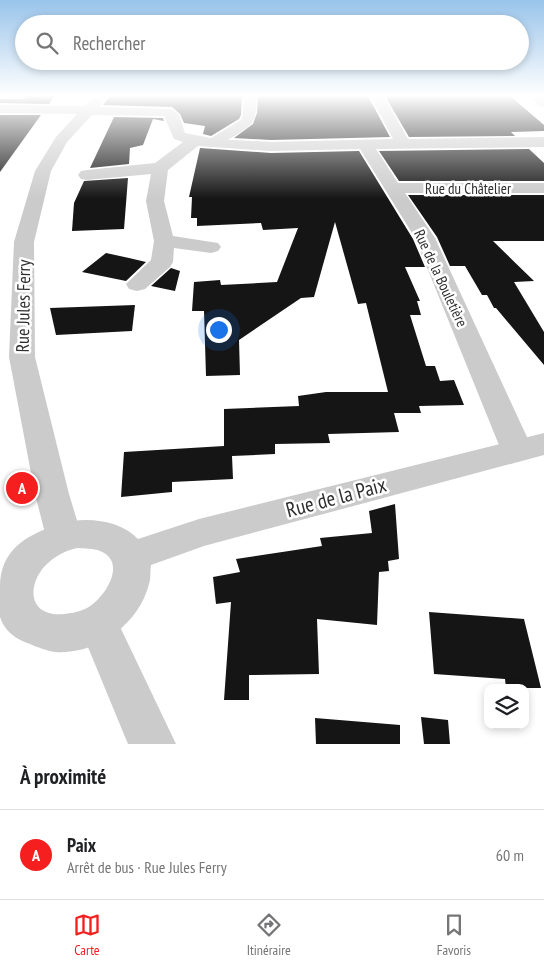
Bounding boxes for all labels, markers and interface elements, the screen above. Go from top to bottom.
search box [15,15,529,70]
icon: search [33,29,61,57]
text: Rechercher [73,31,145,55]
street label: Rue du Châtelier [425,179,512,198]
street label: Rue de la Bouletière [410,226,472,330]
street label: Rue Jules Ferry [11,259,35,353]
your location [206,317,232,343]
pin: A [6,469,38,507]
street label: Rue de la Paix [283,471,389,523]
map controls [484,684,529,729]
button: layers [484,684,529,729]
text: À proximité [20,763,106,790]
text: Paix [67,833,96,857]
text: A [32,845,40,865]
text: 60 m [496,845,524,865]
text: Arrêt de bus · Rue Jules Ferry [67,857,227,877]
tab: Carte [73,911,101,959]
tab: Itinéraire [247,911,291,959]
tab: Favoris [437,911,471,959]

